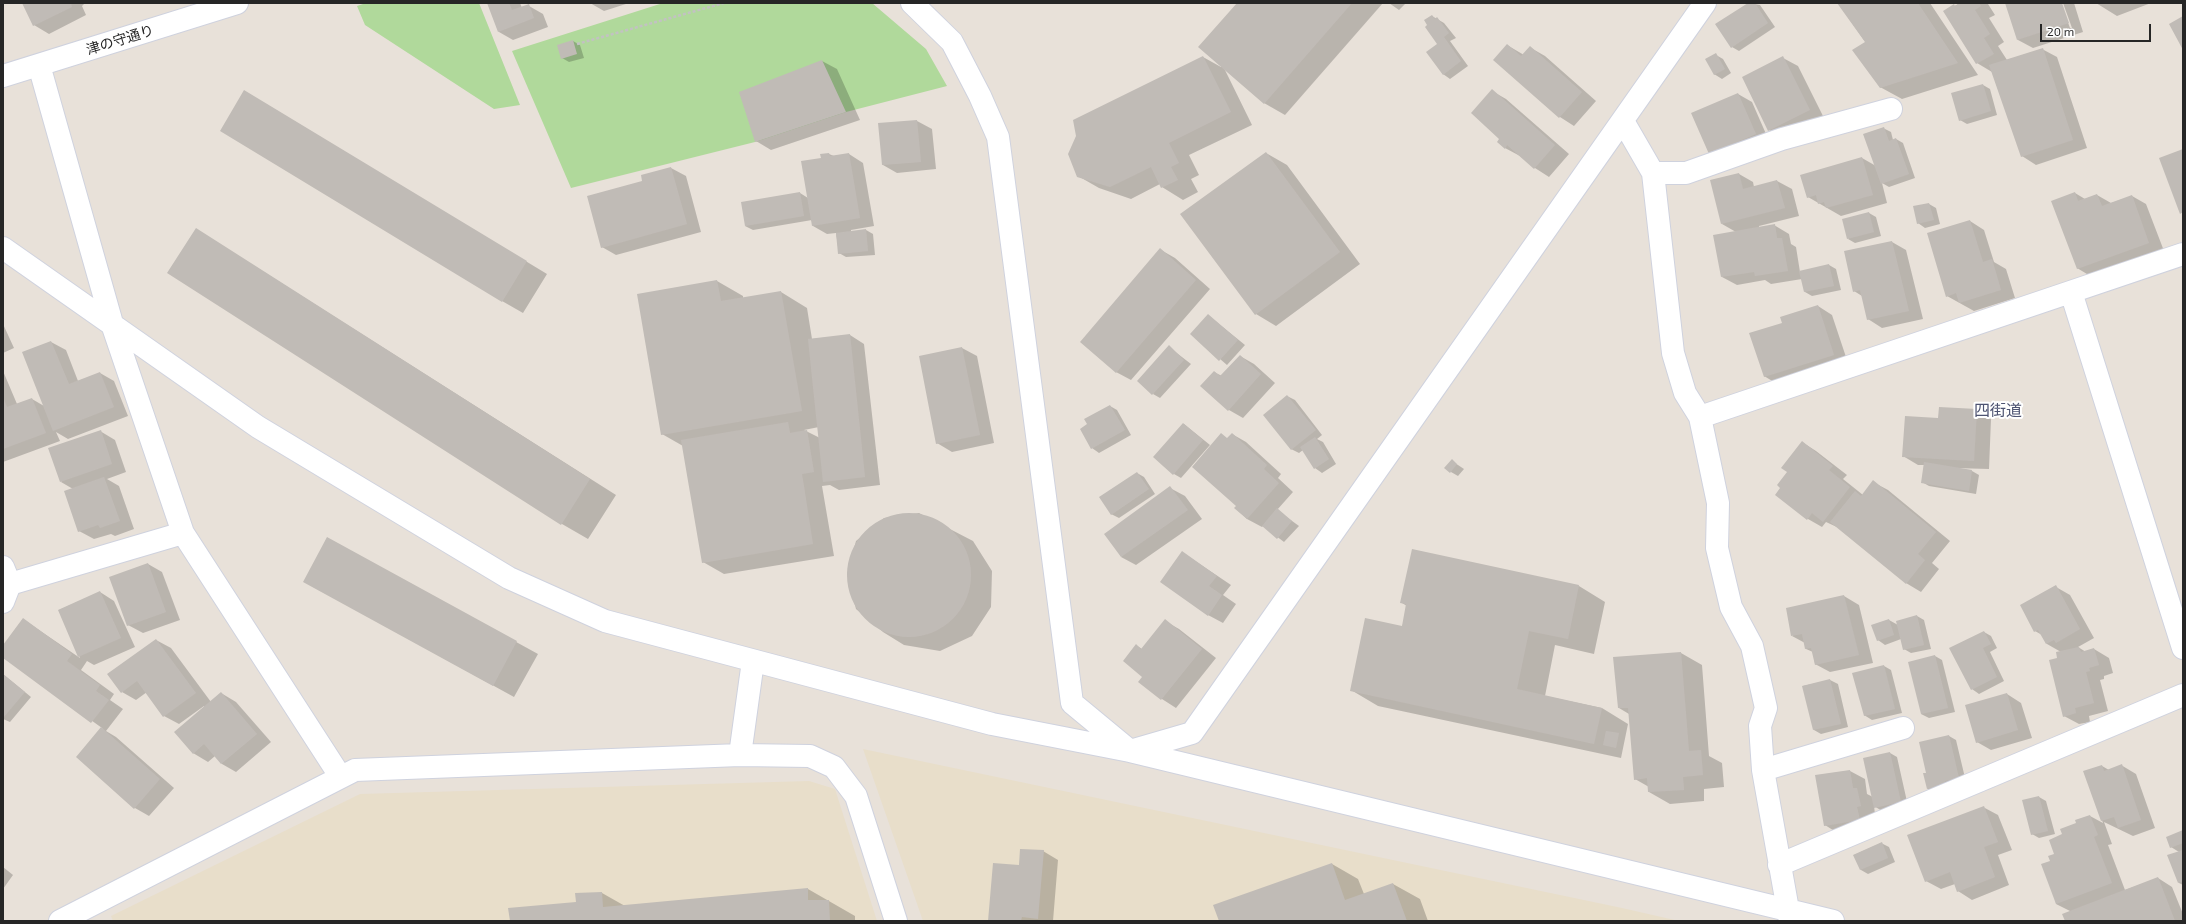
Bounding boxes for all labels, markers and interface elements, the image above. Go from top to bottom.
scale bar [2042,16,2153,42]
street label: 津の守通り [84,22,156,58]
text: 20 m [2047,24,2074,38]
district label: 四街道 [1974,401,2022,421]

